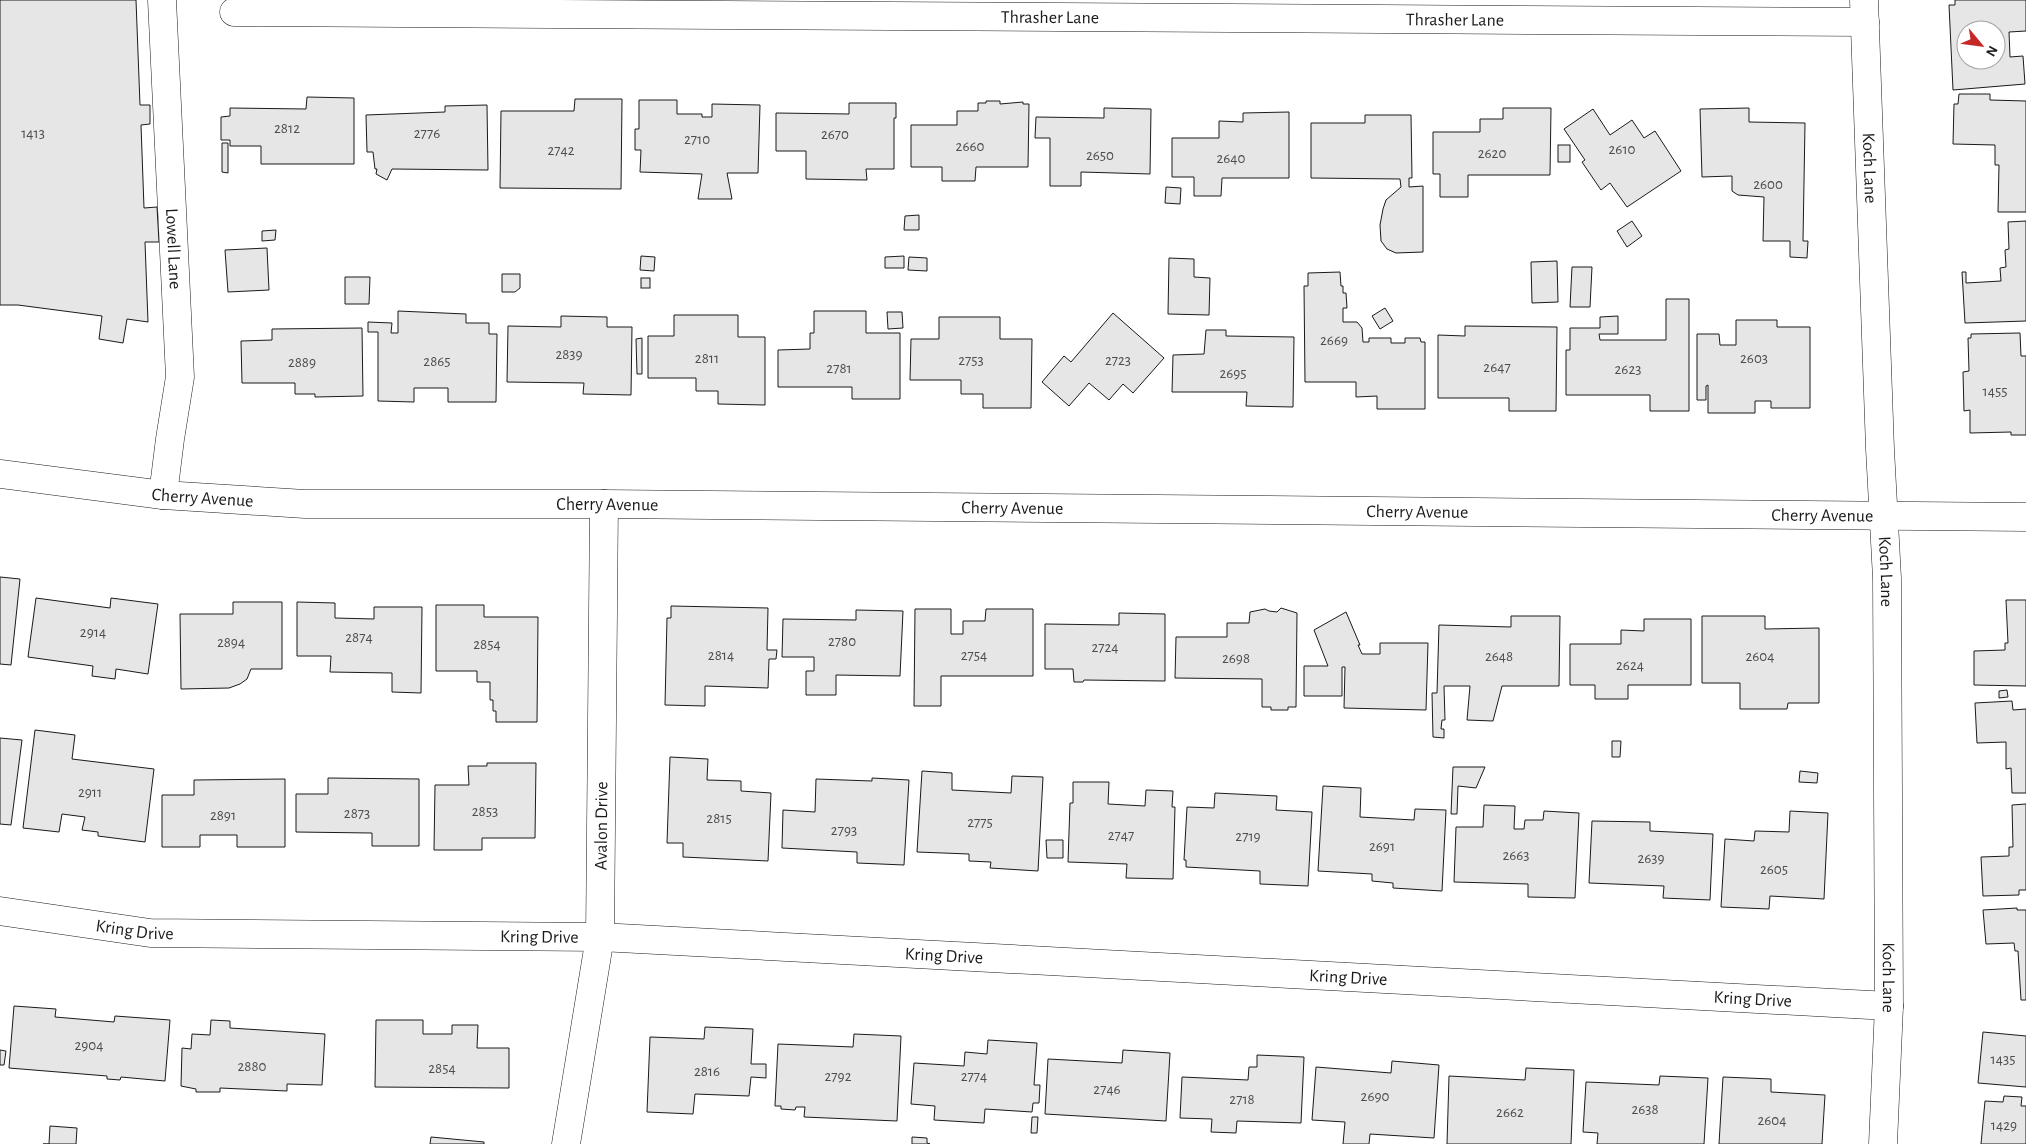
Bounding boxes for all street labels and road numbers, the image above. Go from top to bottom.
street label: Thrasher Lane [1001,9,1099,27]
street label: Thrasher Lane [1406,11,1504,30]
street label: Koch Lane [1859,132,1879,204]
street label: Lowell Lane [162,208,184,290]
street label: Cherry Avenue [150,486,254,511]
street label: Cherry Avenue [556,496,659,514]
street label: Cherry Avenue [961,499,1063,518]
street label: Cherry Avenue [1366,503,1468,522]
street label: Cherry Avenue [1771,507,1873,526]
street label: Koch Lane [1875,536,1895,607]
street label: Avalon Drive [593,781,611,870]
street label: Kring Drive [94,917,174,943]
street label: Kring Drive [500,928,579,947]
street label: Koch Lane [1879,942,1897,1013]
street label: Kring Drive [904,945,983,967]
street label: Kring Drive [1309,967,1388,989]
street label: Kring Drive [1713,989,1792,1011]

